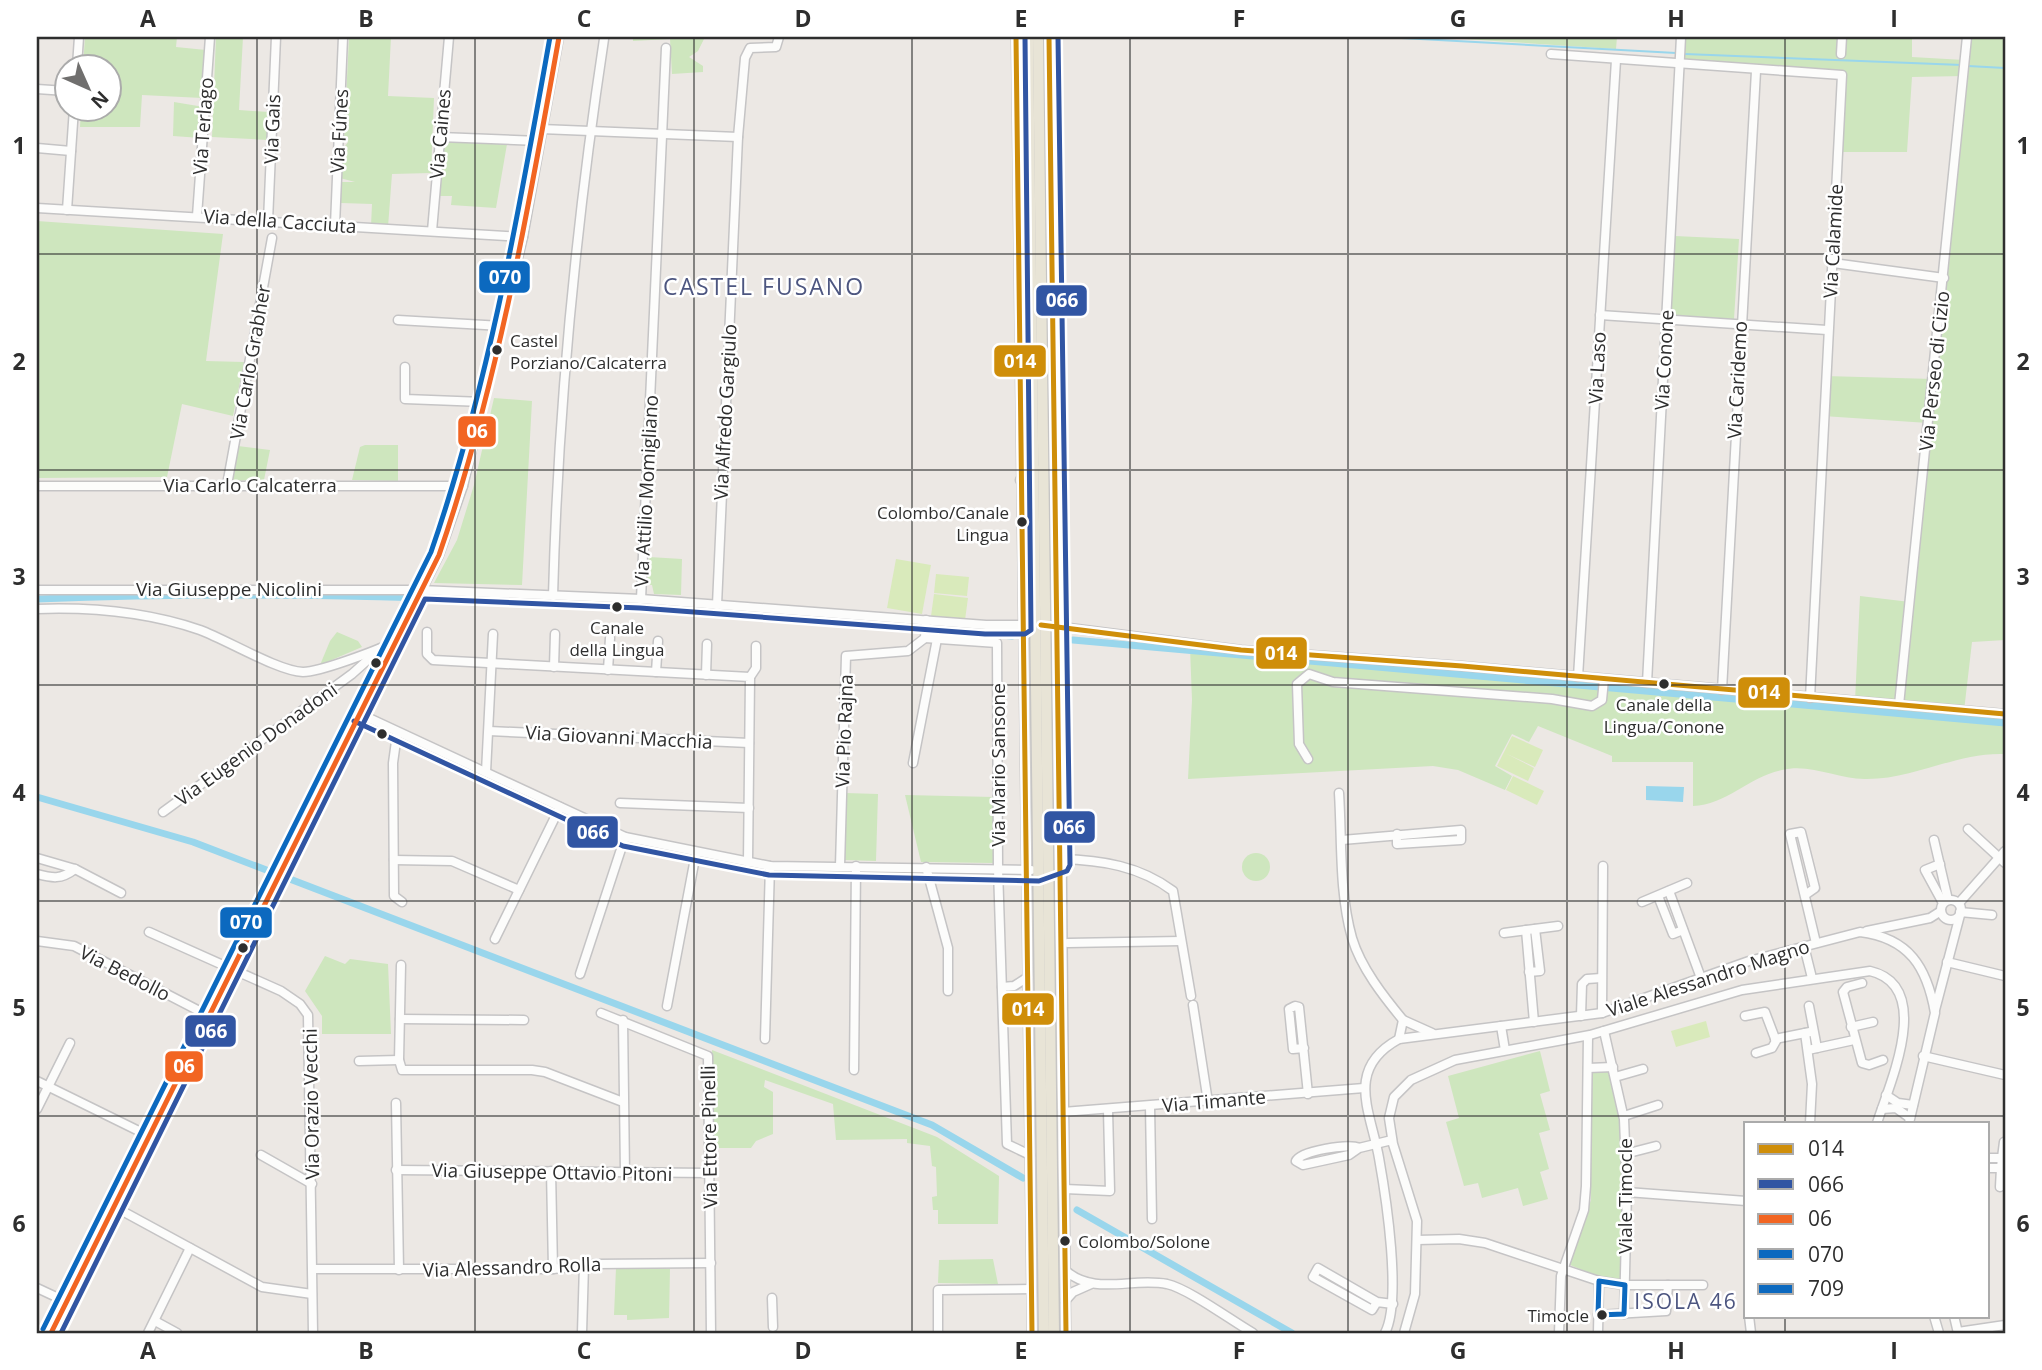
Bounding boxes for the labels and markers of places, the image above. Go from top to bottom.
place label: Castel Porziano/Calcaterra [510,329,667,374]
marker: Castel Porziano/Calcaterra [490,343,504,357]
place label: Colombo/Canale Lingua [877,501,1009,546]
marker: Colombo/Canale Lingua [1015,515,1029,529]
marker: Canale della Lingua [610,600,624,614]
place label: Canale della Lingua [569,616,665,661]
unlabelled marker [369,656,383,670]
marker: Canale della Lingua/Conone [1657,677,1671,691]
place label: Canale della Lingua/Conone [1604,693,1724,738]
unlabelled marker [375,727,389,741]
unlabelled marker [236,941,250,955]
place label: Colombo/Solone [1078,1230,1210,1253]
marker: Colombo/Solone [1058,1234,1072,1248]
place label: Timocle [1527,1304,1589,1327]
marker: Timocle [1595,1308,1609,1322]

